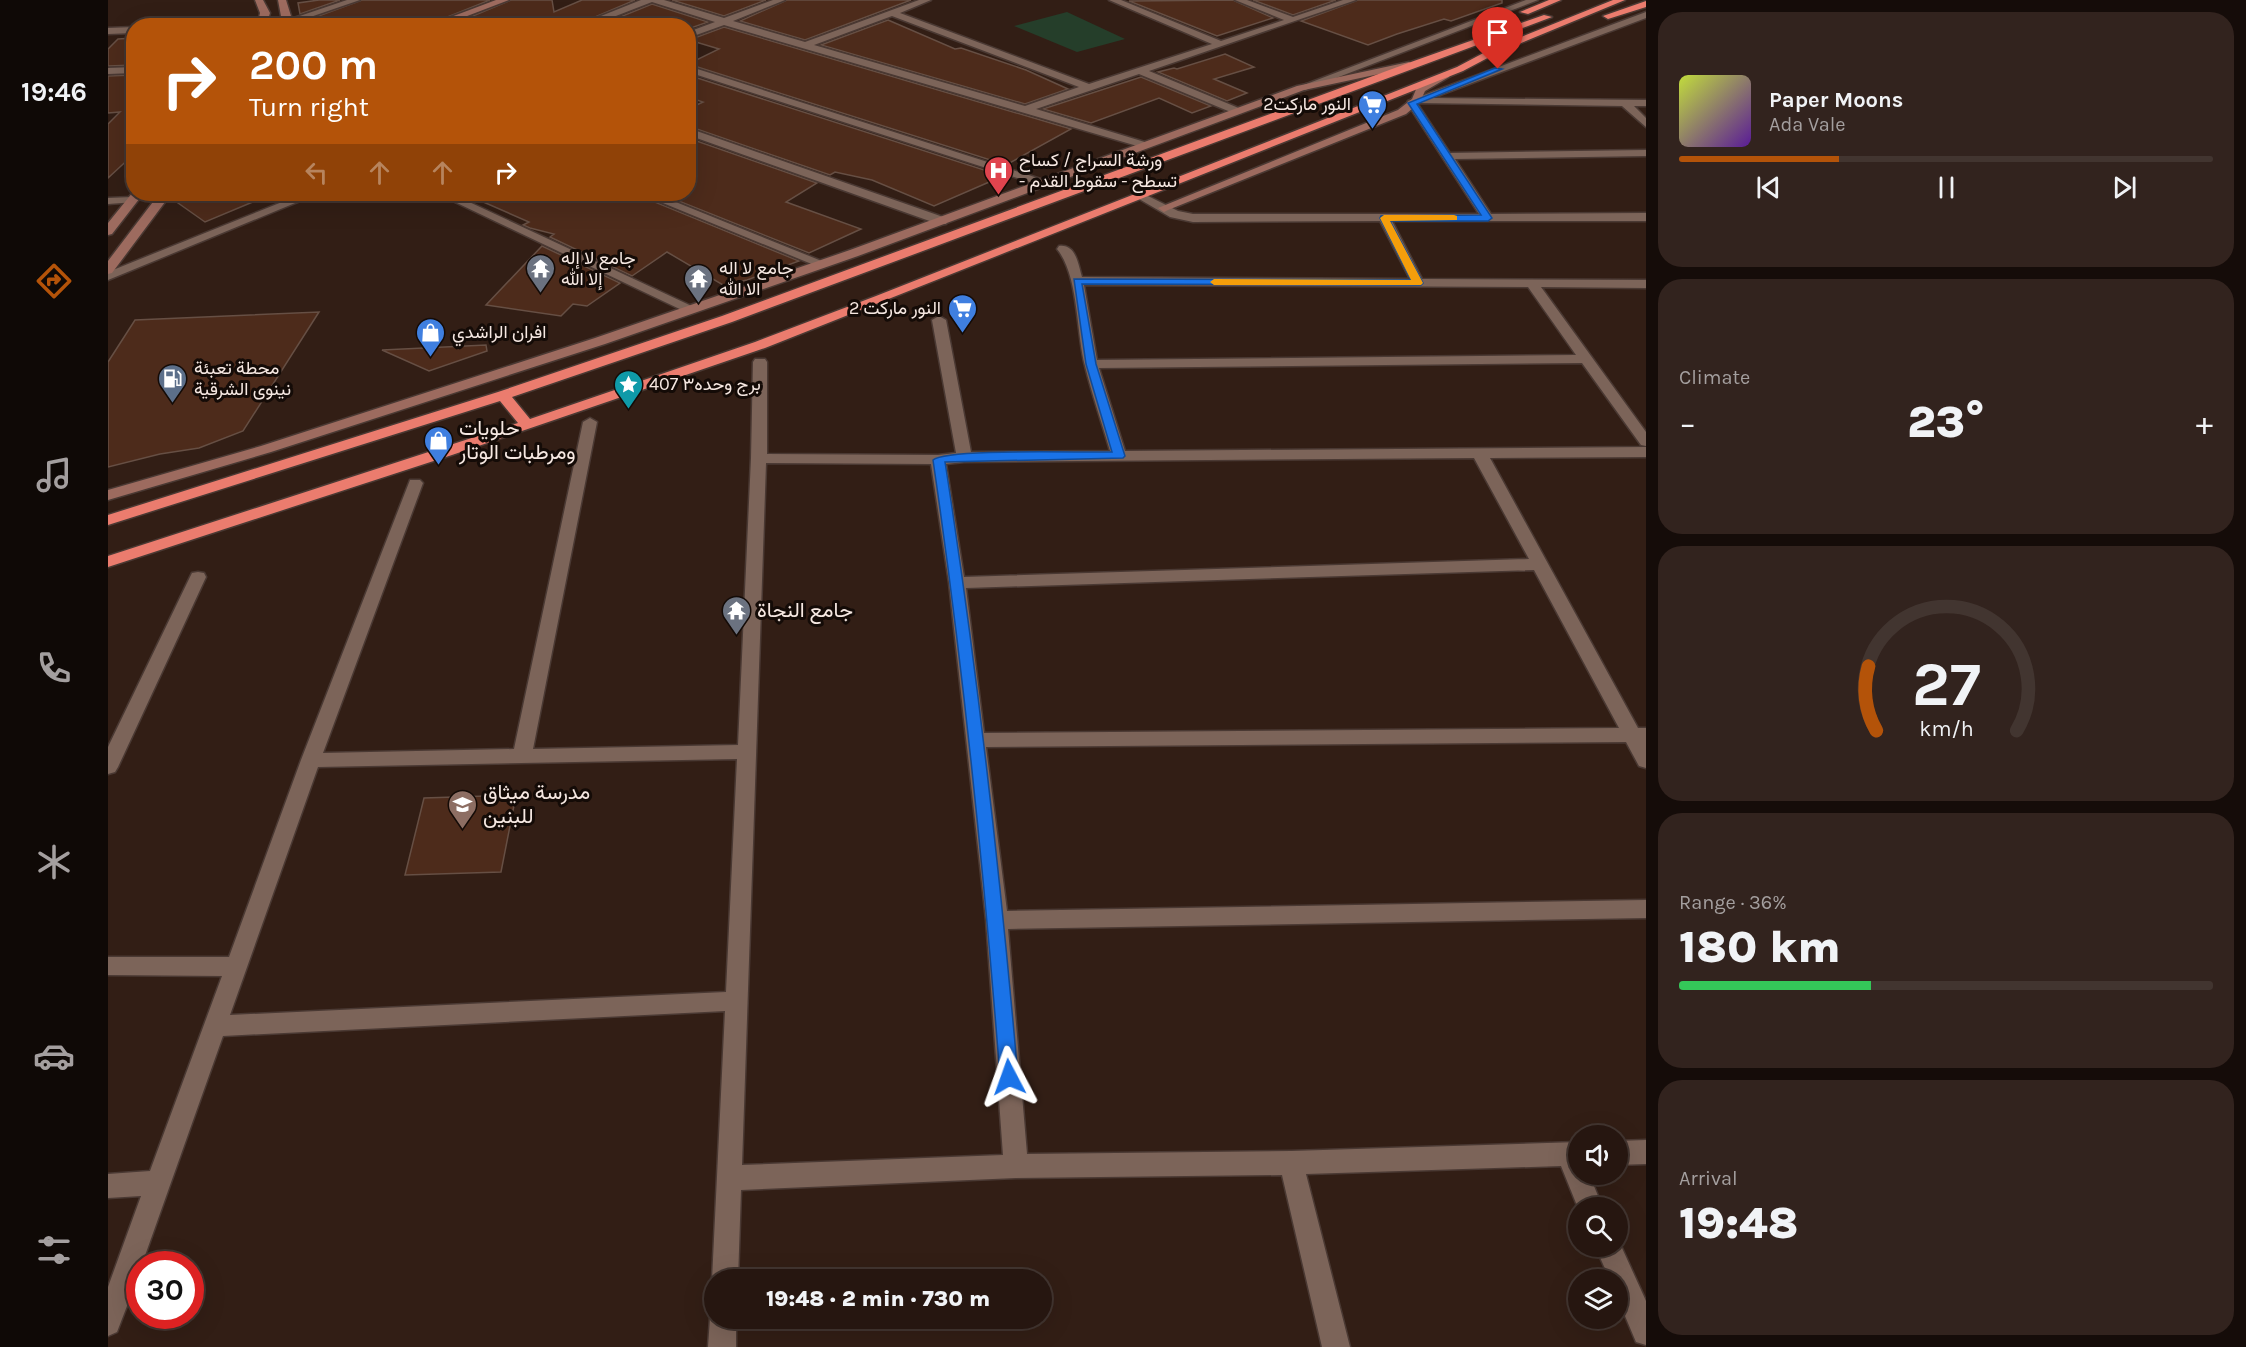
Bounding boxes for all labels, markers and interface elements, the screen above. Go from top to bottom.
pin [1472,7,1523,69]
icon: arrive [1481,16,1514,49]
text: 200 m [249,40,378,90]
icon: right [150,42,228,120]
text: 19:46 [21,76,87,108]
text: Paper Moons [1769,87,1903,113]
supermarket icon: النور ماركت2 [1356,88,1388,130]
text: Turn right [249,91,369,123]
place label: النور ماركت2 [1263,93,1351,115]
text: Ada Vale [1769,113,1846,136]
place label: ورشة السراج / كساح - تسطح - سقوط القدم [1019,149,1177,193]
hospital icon: ورشة السراج / كساح - تسطح - سقوط القدم [982,154,1014,196]
icon: left [300,156,333,189]
icon: ahead [363,156,396,189]
icon: ahead [426,156,459,189]
icon: right [489,156,522,189]
icon: previous [1752,171,1785,204]
icon: pause [1930,171,1963,204]
icon: next [2108,171,2141,204]
place label: جامع لا إله إلا الله [561,247,636,291]
temple icon: جامع لا إله إلا الله [524,252,556,294]
place label: جامع لا اله الا الله [719,257,794,300]
icon: directions [33,260,75,302]
temple icon: جامع لا اله الا الله [682,262,714,304]
supermarket icon: النور ماركت 2 [946,292,978,334]
place label: النور ماركت 2 [849,297,941,319]
shop icon: افران الراشدي [415,316,447,358]
place label: افران الراشدي [452,321,546,347]
place label: محطة تعبئة نينوى الشرقية [194,357,291,400]
fuel station icon: محطة تعبئة نينوى الشرقية [157,362,189,404]
text: Climate [1679,366,1750,389]
place icon: برج وحده٣ 407 [612,368,644,410]
place label: برج وحده٣ 407 [649,373,761,396]
text: 23° [1907,396,1985,448]
text: − [1679,404,1696,442]
text: + [2196,404,2213,442]
place label: حلويات ومرطبات الوتار [458,416,576,465]
shop icon: حلويات ومرطبات الوتار [422,424,454,466]
icon: music [33,454,75,496]
temple icon: جامع النجاة [720,594,752,636]
place label: جامع النجاة [757,598,853,624]
icon: phone [33,647,75,689]
text: 27 [1912,648,1980,721]
text: km/h [1919,716,1973,741]
place label: مدرسة ميثاق للبنين [483,780,590,828]
school or university icon: مدرسة ميثاق للبنين [446,788,478,830]
icon: climate [33,841,75,883]
text: Range · 36% [1679,891,1787,914]
text: 180 km [1679,921,1841,973]
icon: car [33,1035,75,1077]
position arrow [977,1045,1041,1109]
map controls [1568,1125,1628,1329]
button: sound [1568,1125,1628,1185]
text: Arrival [1679,1167,1738,1190]
button: search [1568,1197,1628,1257]
text: 19:48 [1679,1197,1798,1249]
icon: filters [33,1229,75,1271]
speed limit sign: 30 [126,1251,204,1329]
button: layers [1568,1269,1628,1329]
text: 19:48 · 2 min · 730 m [766,1286,990,1312]

